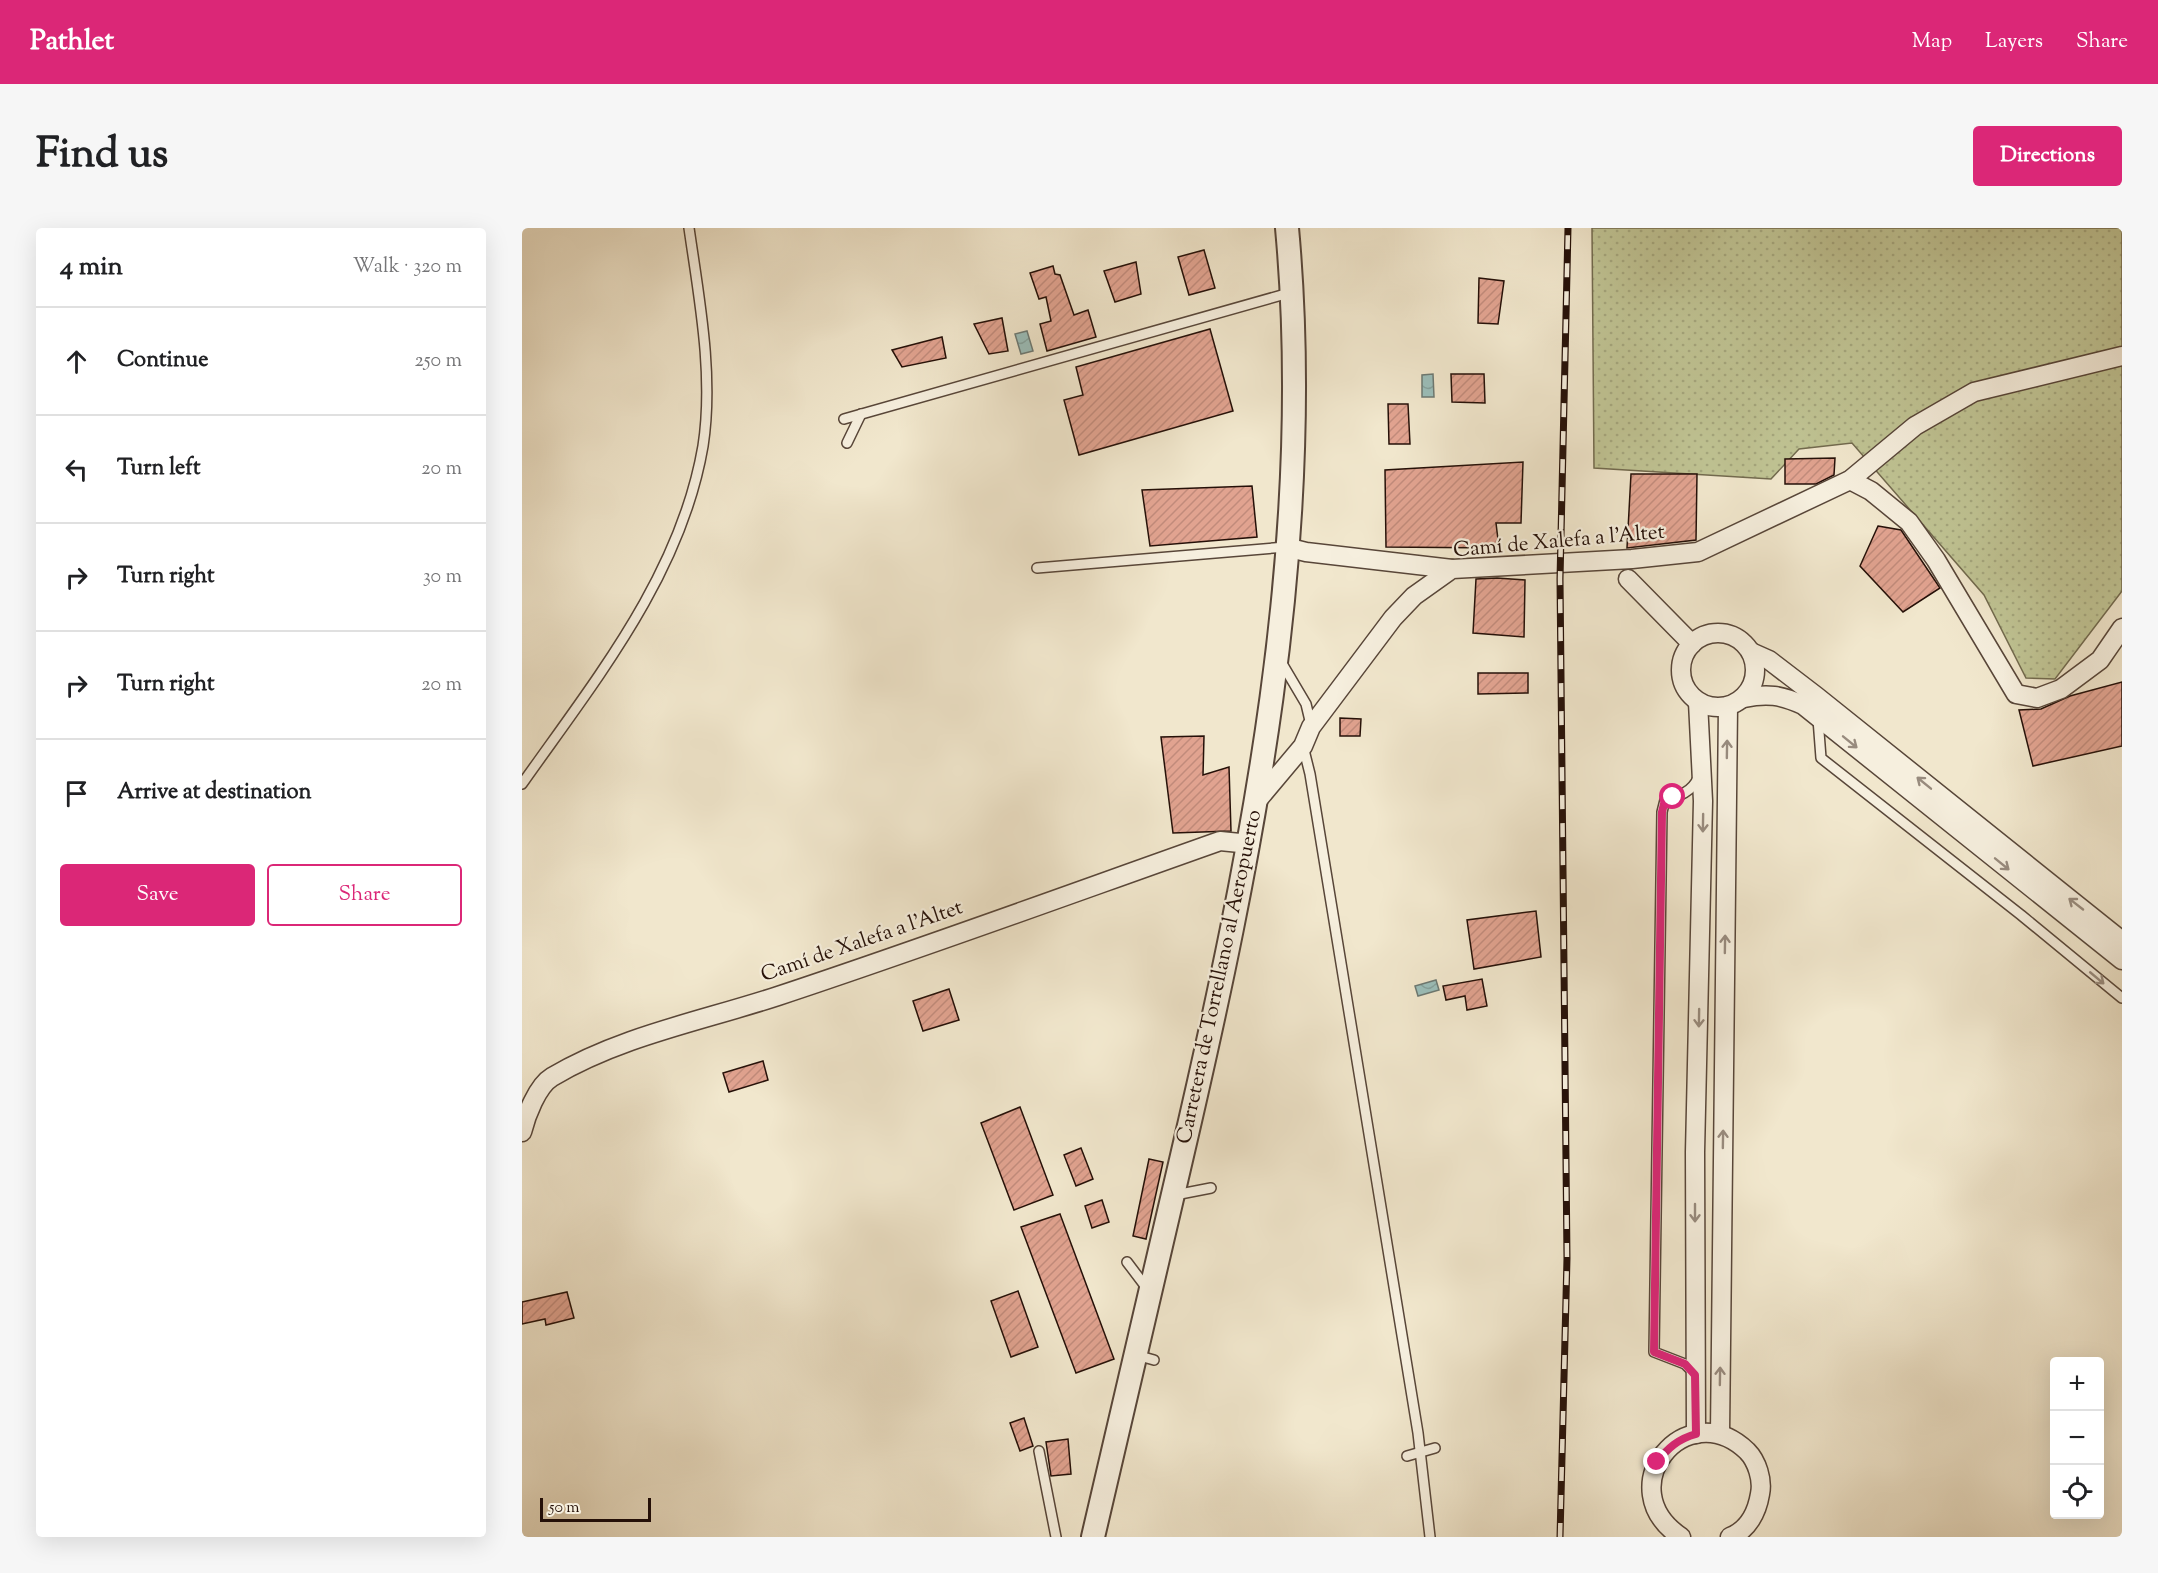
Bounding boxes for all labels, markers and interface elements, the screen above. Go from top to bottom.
text: Pathlet [30,22,114,62]
text: Map [1912,27,1952,57]
text: Layers [1985,27,2043,57]
text: Share [2076,27,2128,57]
text: Find us [36,126,168,186]
button: Directions [1973,126,2122,186]
text: 4 min [60,249,123,286]
text: Walk · 320 m [353,253,462,282]
icon: ahead [60,345,93,378]
text: Continue [117,345,208,377]
text: 250 m [414,347,462,376]
icon: left [60,453,93,486]
text: Turn left [117,453,200,485]
text: 20 m [421,455,462,484]
street label: Camí de Xalefa a l'Altet [1452,518,1666,566]
icon: right [60,561,93,594]
text: Turn right [117,561,214,593]
text: 30 m [423,563,462,592]
icon: right [60,669,93,702]
text: Turn right [117,669,214,701]
text: 20 m [421,671,462,700]
one-way arrow [1841,736,1857,749]
one-way arrow [1722,739,1733,759]
one-way arrow [1916,776,1932,789]
icon: arrive [60,777,93,810]
text: Arrive at destination [117,777,312,809]
route start [1659,783,1685,809]
street label: Carretera de Torrellano al Aeropuerto [1170,807,1270,1147]
one-way arrow [1697,813,1708,833]
one-way arrow [1994,857,2010,870]
button: Save [60,864,255,926]
button: Share [267,864,462,926]
street label: Camí de Xalefa a l'Altet [757,893,967,991]
one-way arrow [2068,898,2084,911]
one-way arrow [1719,934,1731,954]
one-way arrow [2089,971,2105,984]
one-way arrow [1693,1008,1705,1028]
one-way arrow [1717,1129,1729,1149]
one-way arrow [1689,1203,1701,1223]
map controls [2050,1357,2104,1519]
button: + [2050,1357,2104,1411]
one-way arrow [1715,1366,1726,1386]
button: − [2050,1411,2104,1465]
route end [1643,1448,1669,1474]
button: locate [2050,1465,2104,1519]
scale bar [540,1495,651,1522]
text: 50 m [549,1497,580,1520]

